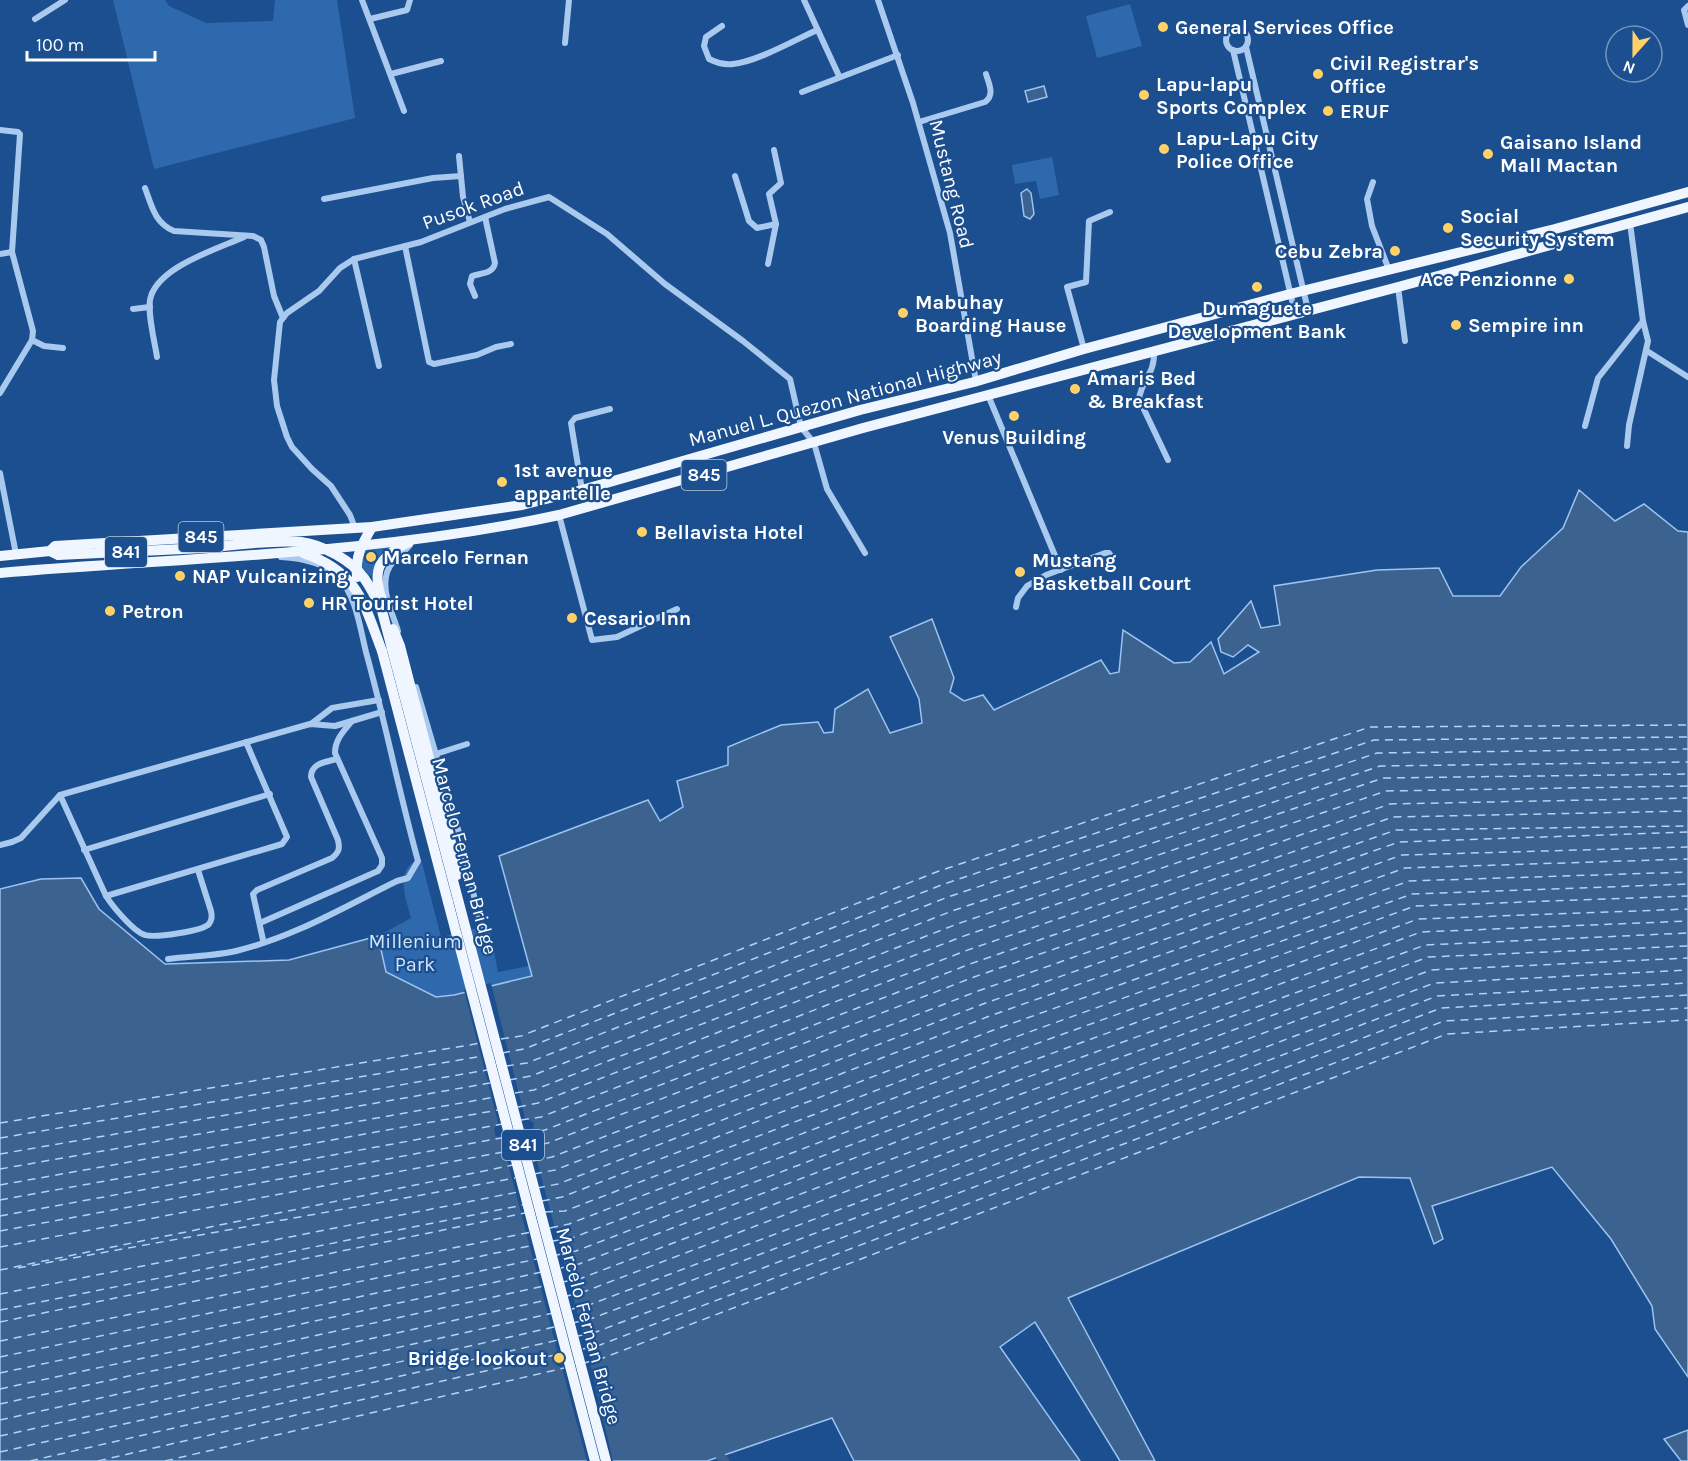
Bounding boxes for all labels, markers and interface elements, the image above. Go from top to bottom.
place label: General Services Office [1175,16,1394,39]
marker: General Services Office [1156,20,1170,34]
scale bar [27,24,154,62]
north arrow [1604,24,1664,84]
text: 100 m [36,34,84,56]
place label: Civil Registrar's Office [1330,52,1479,98]
text: N [1620,57,1638,78]
marker: Civil Registrar's Office [1311,67,1325,81]
place label: Lapu-lapu Sports Complex [1156,73,1307,119]
marker: Lapu-lapu Sports Complex [1137,88,1151,102]
place label: ERUF [1340,100,1389,123]
marker: ERUF [1321,104,1335,118]
street label: Mustang Road [924,117,979,251]
place label: Lapu-Lapu City Police Office [1176,127,1318,173]
place label: Gaisano Island Mall Mactan [1500,131,1642,177]
marker: Lapu-Lapu City Police Office [1157,142,1171,156]
marker: Gaisano Island Mall Mactan [1481,147,1495,161]
street label: Pusok Road [419,176,527,235]
place label: Social Security System [1460,205,1615,251]
marker: Social Security System [1441,221,1455,235]
place label: Cebu Zebra [1275,240,1383,263]
marker: Cebu Zebra [1388,244,1402,258]
place label: Ace Penzionne [1420,268,1557,291]
marker: Ace Penzionne [1562,272,1576,286]
marker: Dumaguete Development Bank [1250,280,1264,294]
place label: Mabuhay Boarding Hause [915,291,1066,337]
place label: Dumaguete Development Bank [1168,297,1347,343]
marker: Mabuhay Boarding Hause [896,306,910,320]
place label: Sempire inn [1468,314,1584,337]
marker: Sempire inn [1449,318,1463,332]
street label: Manuel L. Quezon National Highway [686,346,1004,451]
place label: Amaris Bed & Breakfast [1087,367,1204,413]
marker: Amaris Bed & Breakfast [1068,382,1082,396]
marker: Venus Building [1007,409,1021,423]
place label: Venus Building [942,426,1086,449]
place label: 1st avenue appartelle [514,459,613,505]
road number: 845 [682,460,726,490]
marker: 1st avenue appartelle [495,475,509,489]
place label: Bellavista Hotel [654,521,804,544]
road number: 845 [178,522,224,552]
marker: Bellavista Hotel [635,525,649,539]
road number: 841 [105,537,147,567]
place label: Marcelo Fernan [383,546,529,569]
place label: Mustang Basketball Court [1032,549,1191,595]
marker: Marcelo Fernan [364,550,378,564]
place label: NAP Vulcanizing [192,565,348,588]
marker: Mustang Basketball Court [1013,565,1027,579]
marker: NAP Vulcanizing [173,569,187,583]
place label: HR Tourist Hotel [321,592,474,615]
marker: HR Tourist Hotel [302,596,316,610]
place label: Petron [122,600,184,623]
marker: Petron [103,604,117,618]
place label: Cesario Inn [584,607,691,630]
marker: Cesario Inn [565,611,579,625]
street label: Marcelo Fernan Bridge [427,755,502,957]
park label: Millenium Park [368,930,462,976]
road number: 841 [502,1130,544,1160]
street label: Marcelo Fernan Bridge [551,1225,626,1427]
place label: Bridge lookout [408,1347,547,1370]
marker: Bridge lookout [552,1351,566,1365]

